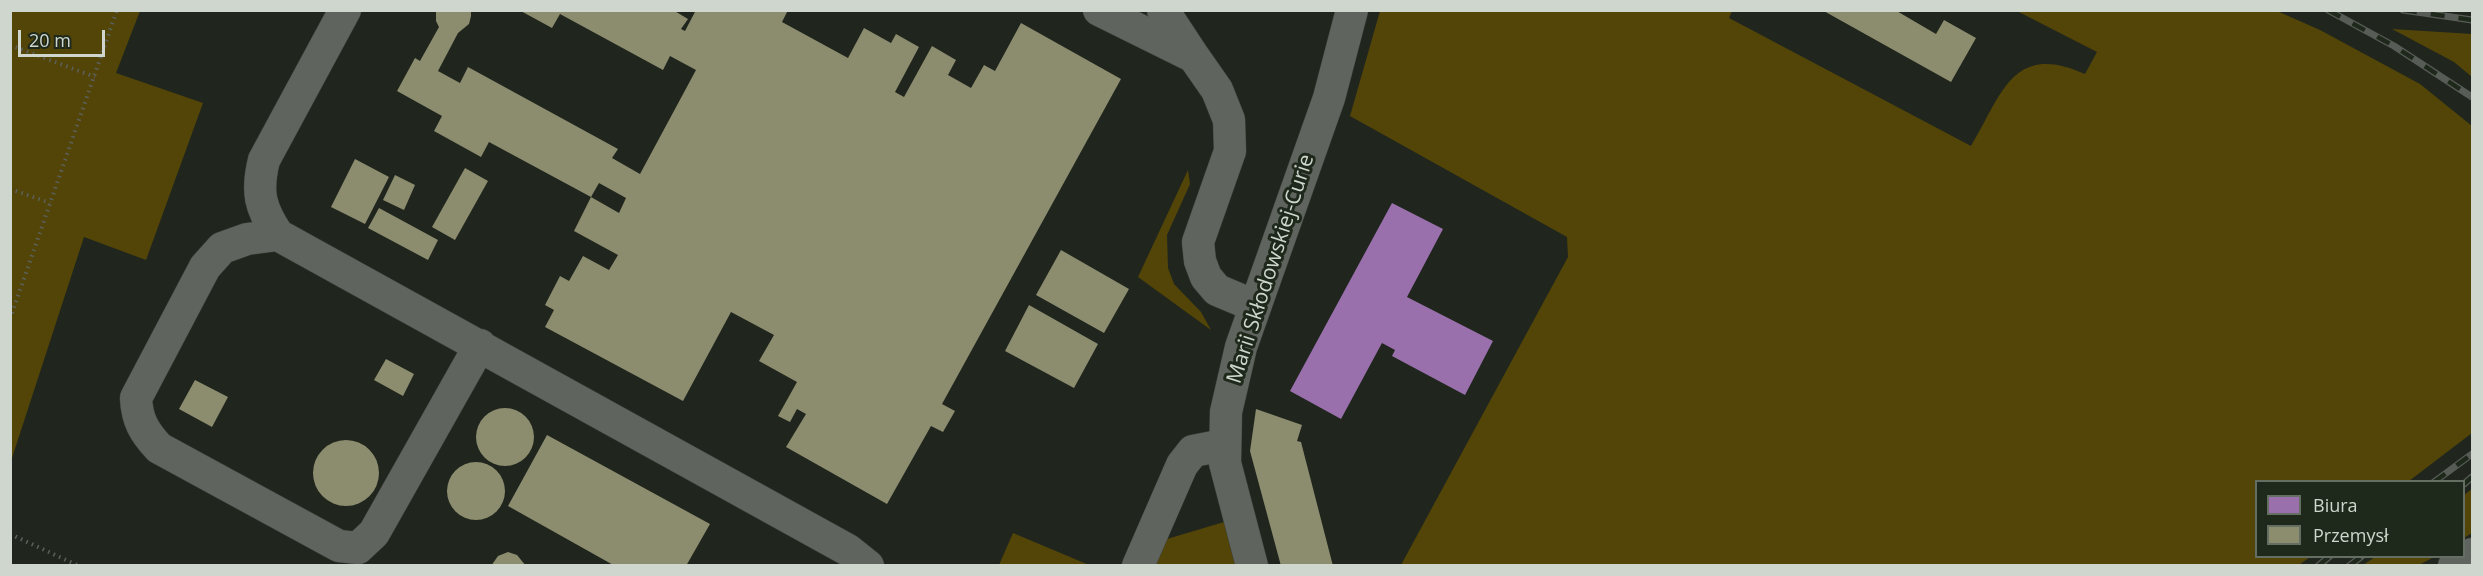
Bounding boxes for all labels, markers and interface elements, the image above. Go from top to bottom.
scale bar [21,18,108,56]
text: 20 m [29,28,71,52]
street label: Marii Skłodowskiej-Curie [1222,151,1320,387]
legend [2255,480,2465,558]
text: Biura [2313,493,2358,517]
text: Przemysł [2313,523,2389,547]

